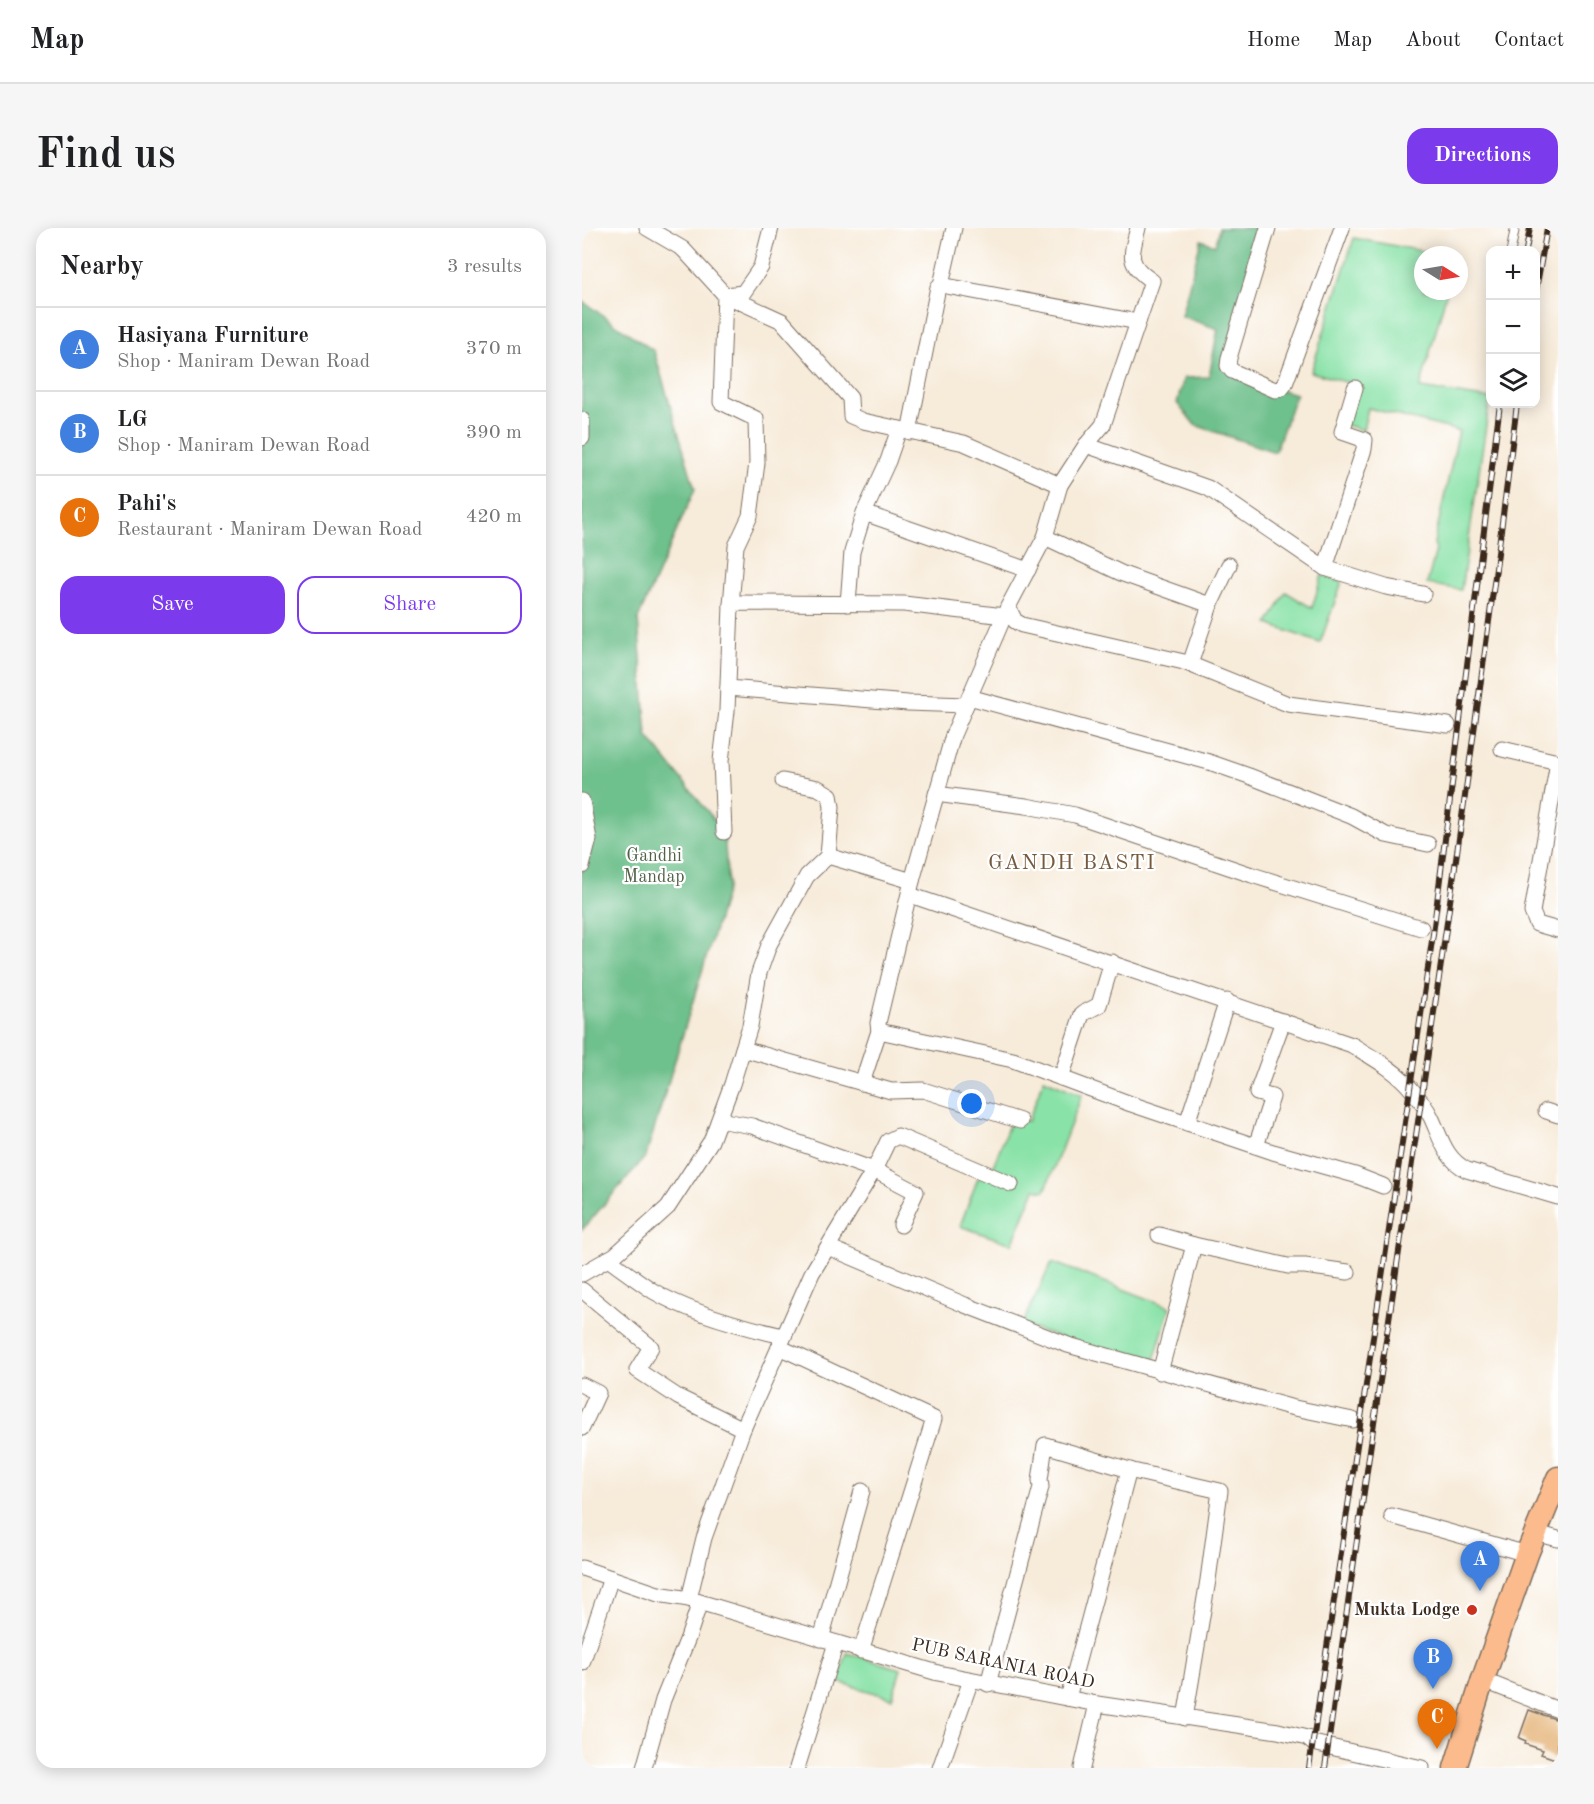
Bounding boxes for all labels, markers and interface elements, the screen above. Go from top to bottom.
text: Map [30,27,84,55]
text: Home [1247,30,1300,51]
text: Map [1333,30,1372,51]
text: About [1405,30,1461,51]
text: Contact [1494,30,1564,51]
button: Directions [1407,128,1558,184]
text: Find us [36,135,175,177]
north arrow [1414,246,1468,300]
map controls [1486,246,1540,408]
button: + [1486,246,1540,300]
text: Nearby [60,254,144,280]
text: 3 results [447,257,522,277]
button: − [1486,300,1540,354]
text: Hasiyana Furniture [117,325,309,347]
text: A [72,339,87,359]
text: 370 m [466,339,522,359]
text: Shop · Maniram Dewan Road [117,352,370,372]
button: layers [1486,354,1540,408]
text: LG [117,409,148,431]
text: B [72,423,87,443]
text: 390 m [466,423,522,443]
text: Shop · Maniram Dewan Road [117,436,370,456]
text: Pahi's [117,493,176,515]
text: C [73,507,86,527]
text: 420 m [466,507,522,527]
text: Restaurant · Maniram Dewan Road [117,520,422,540]
button: Save [60,576,285,634]
button: Share [297,576,522,634]
park label: Gandhi Mandap [623,847,685,886]
district label: GANDH BASTI [988,853,1156,874]
your location [957,1089,986,1118]
pin: A [1460,1542,1500,1591]
place label: Mukta Lodge [1354,1601,1460,1619]
marker: Mukta Lodge [1465,1603,1479,1617]
street label: PUB SARANIA ROAD [910,1636,1096,1692]
pin: B [1414,1640,1452,1689]
pin: C [1418,1700,1456,1749]

